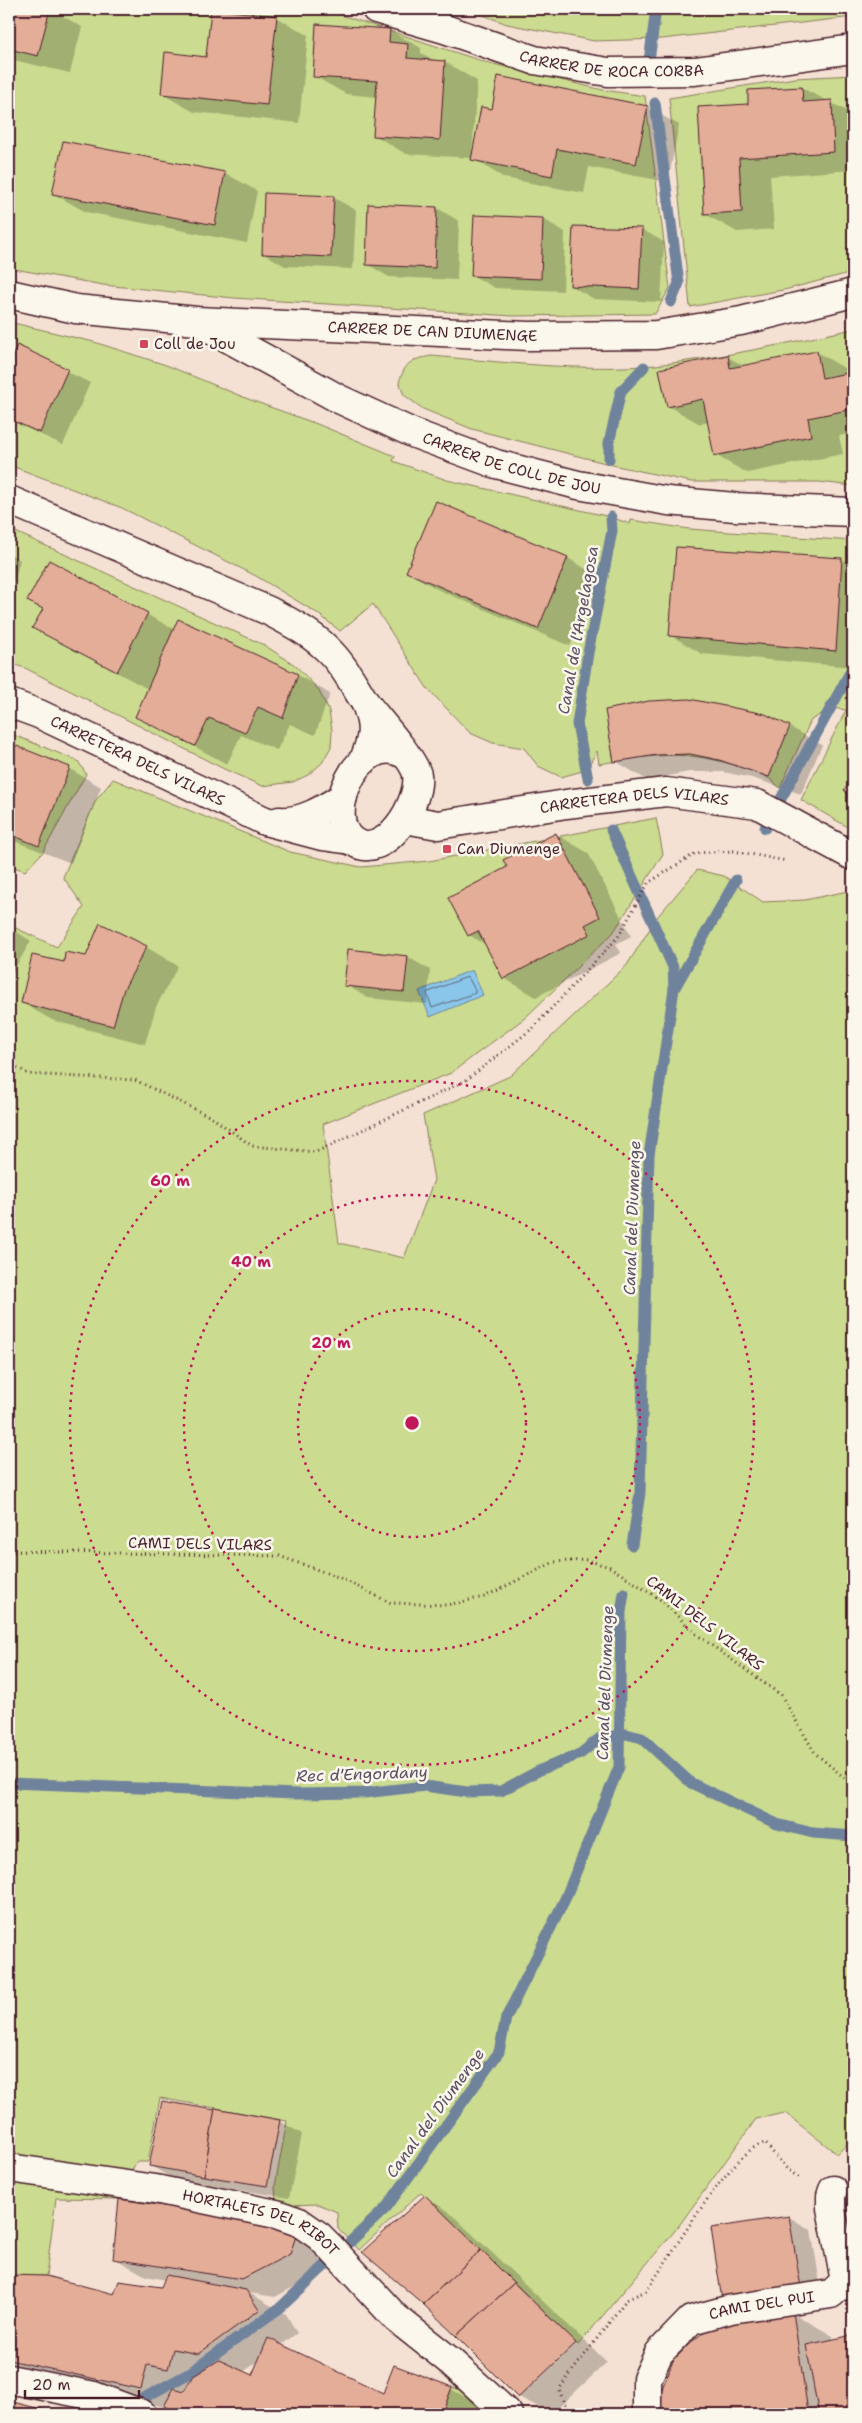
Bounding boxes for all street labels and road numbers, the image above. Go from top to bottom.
street label: CARRER DE ROCA CORBA [517,46,705,82]
street label: CARRER DE CAN DIUMENGE [327,317,537,346]
street label: CARRER DE COLL DE JOU [420,428,602,499]
street label: CARRETERA DELS VILARS [47,711,228,810]
street label: CARRETERA DELS VILARS [538,782,730,818]
street label: CAMI DELS VILARS [128,1533,272,1555]
street label: CAMI DELS VILARS [642,1571,768,1675]
street label: HORTALETS DEL RIBOT [181,2185,343,2260]
street label: CAMI DEL PUI [707,2287,816,2325]

